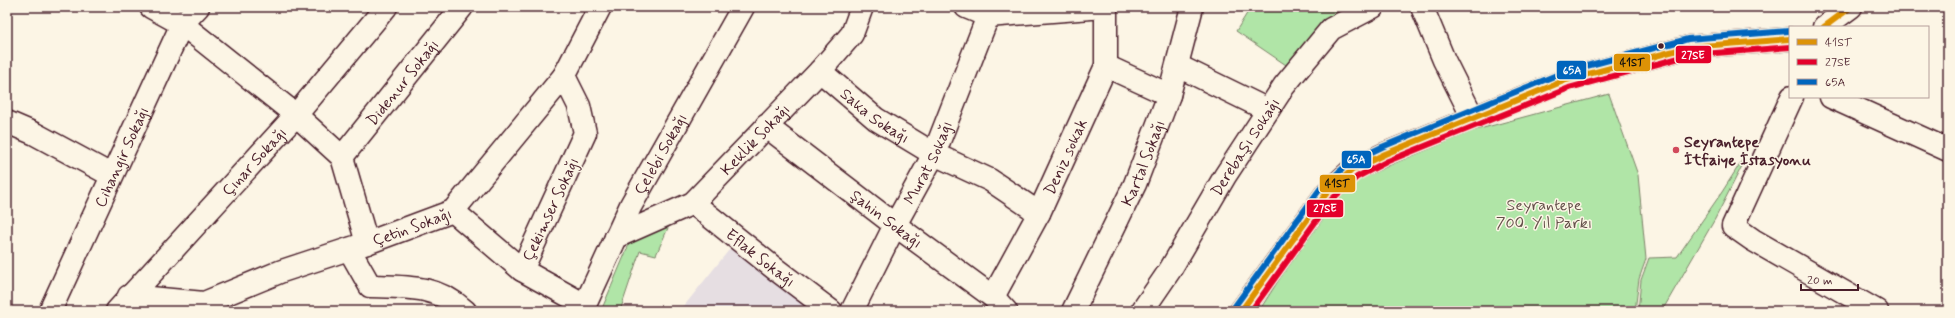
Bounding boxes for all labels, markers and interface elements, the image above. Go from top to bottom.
legend [1789,26,1929,98]
street label: Didenur Sokağı [362,35,444,131]
text: 41ST [1825,35,1852,51]
unlabelled marker [1656,41,1666,51]
line badge: 27SE [1675,45,1712,64]
text: 27SE [1681,49,1705,63]
line badge: 41ST [1613,53,1651,72]
text: 27SE [1825,55,1851,71]
text: 41ST [1620,56,1646,70]
line badge: 65A [1556,60,1587,80]
text: 65A [1563,64,1581,78]
text: 65A [1825,75,1846,91]
street label: Saka Sokağı [835,84,913,149]
street label: Derebaşı Sokağı [1207,94,1285,200]
street label: Keklik Sokağı [716,100,795,180]
street label: Cihangir Sokağı [90,103,155,211]
street label: Çelebi Sokağı [630,110,693,199]
street label: Deniz sokak [1040,115,1093,199]
street label: Kartal Sokağı [1117,117,1171,210]
street label: Murat Sokağı [899,118,958,208]
street label: Çınar Sokağı [218,123,292,201]
place label: Seyrantepe İtfaiye İstasyonu [1684,132,1811,171]
marker: Seyrantepe İtfaiye İstasyonu [1671,145,1681,155]
line badge: 65A [1341,150,1372,169]
text: 65A [1347,153,1365,167]
street label: Çekimser Sokağı [518,154,585,265]
line badge: 41ST [1319,174,1356,193]
text: 41ST [1325,177,1351,191]
street label: Şahin Sokağı [846,185,926,254]
park label: Seyrantepe 700. Yıl Parkı [1496,195,1592,234]
line badge: 27SE [1306,199,1344,218]
text: 27SE [1313,202,1337,216]
street label: Çetin Sokağı [370,203,455,252]
street label: Eflak Sokağı [721,224,799,292]
scale bar [1801,266,1858,292]
text: 20 m [1807,273,1833,289]

